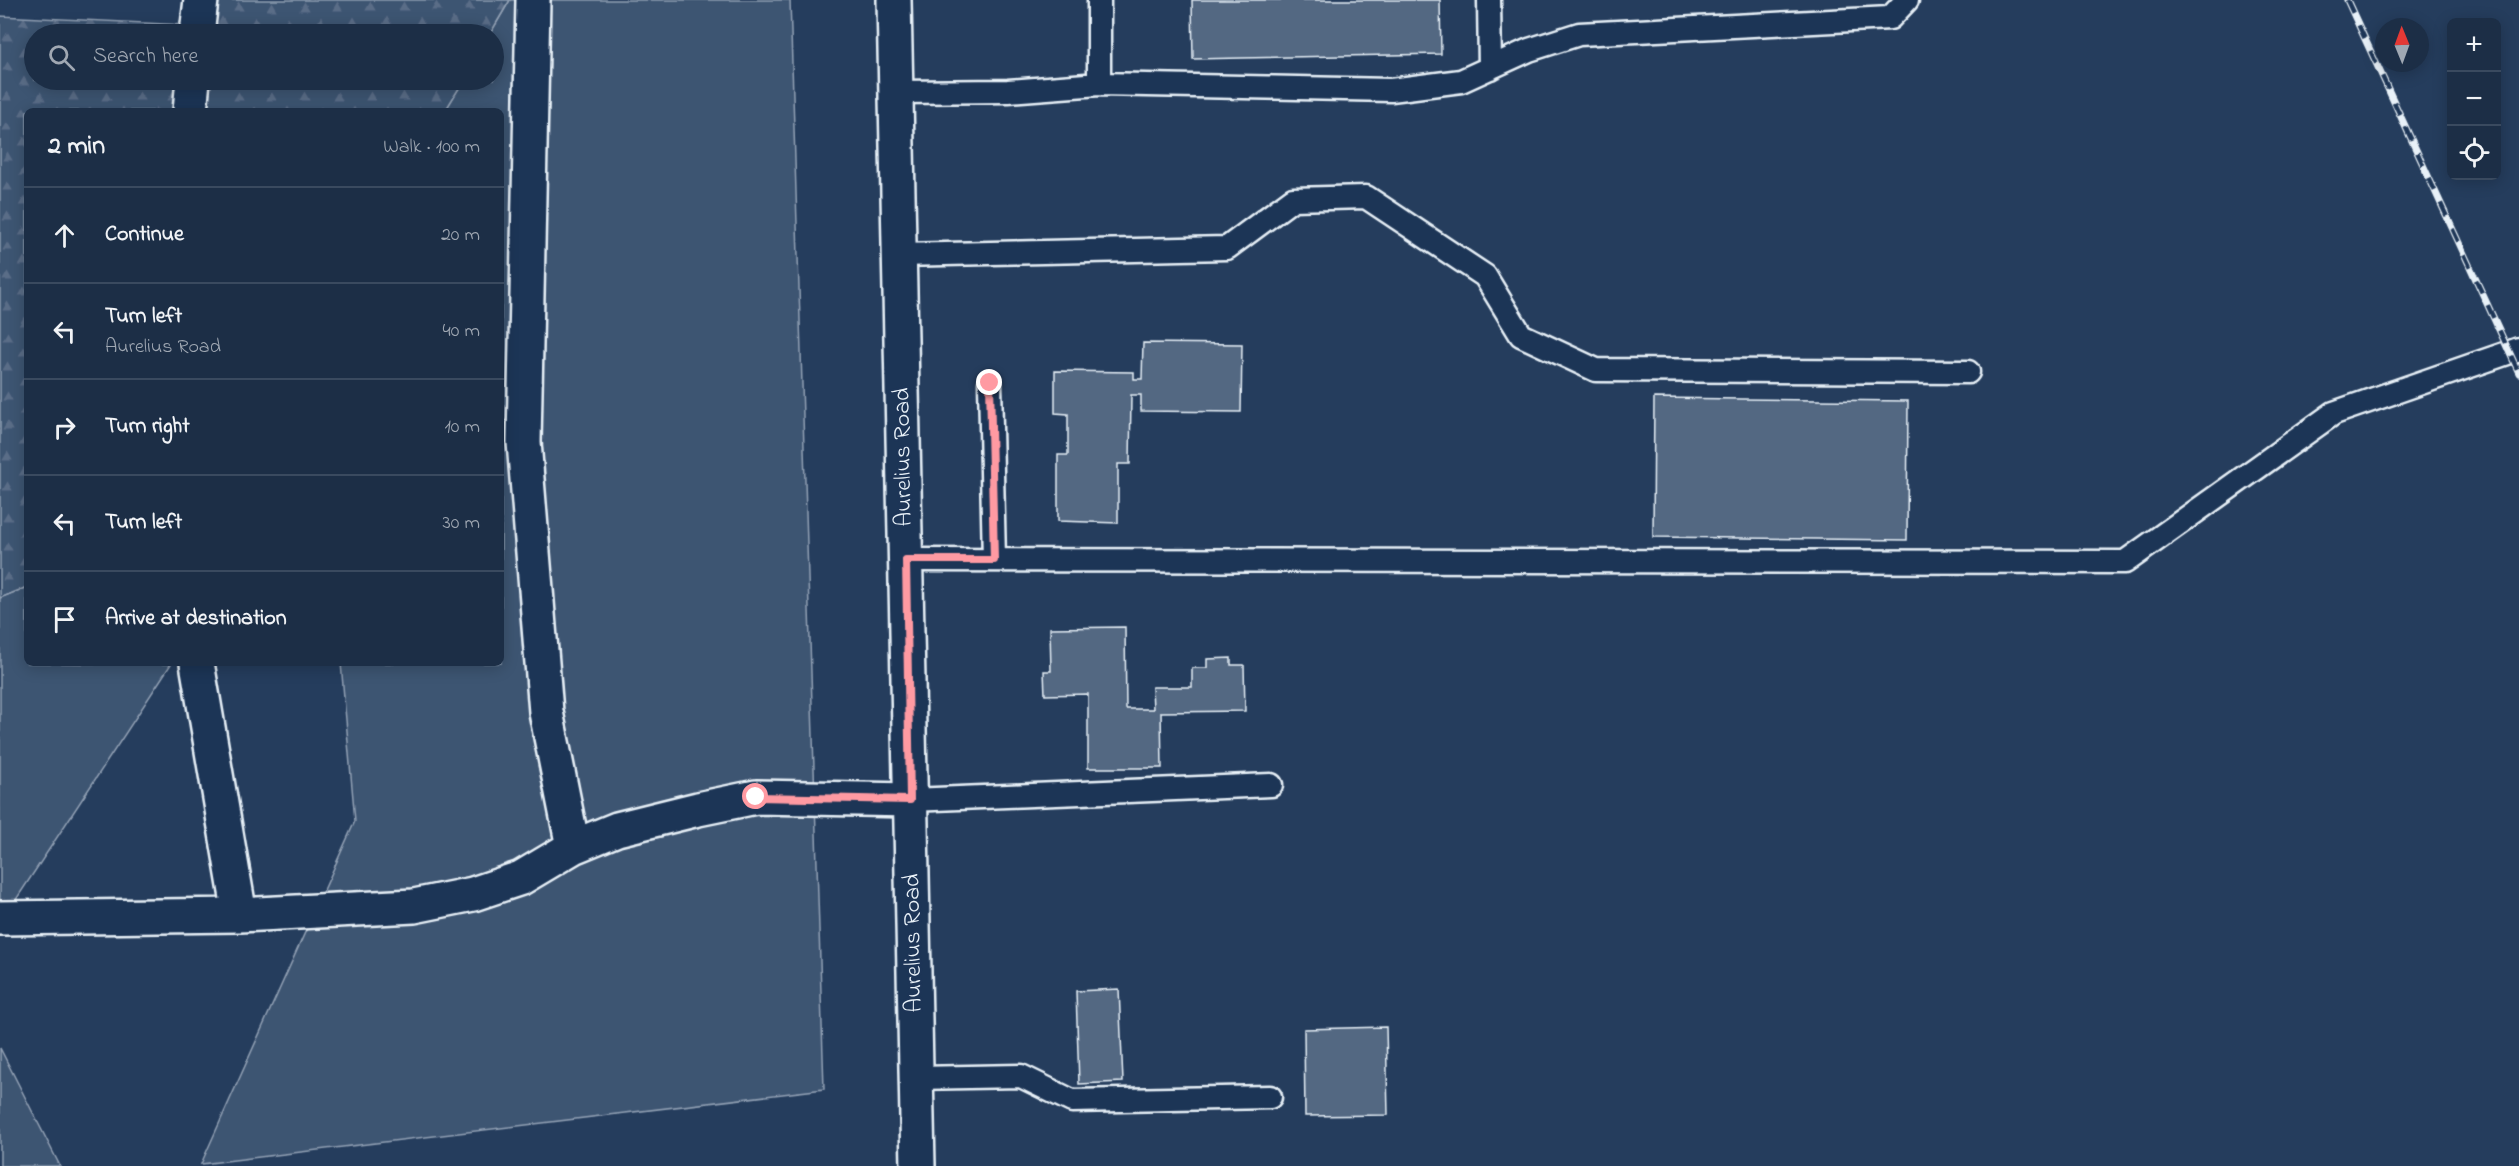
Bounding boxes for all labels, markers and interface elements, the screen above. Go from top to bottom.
north arrow [2375,18,2429,72]
map controls [2447,18,2501,180]
button: + [2447,18,2501,72]
search box [24,24,504,90]
icon: search [45,41,78,74]
text: Search here [93,41,198,73]
button: − [2447,72,2501,126]
button: locate [2447,126,2501,180]
text: 2 min [48,128,105,166]
text: Walk · 100 m [383,133,480,162]
icon: ahead [48,219,81,252]
text: Continue [105,219,184,251]
text: 20 m [441,221,480,250]
text: Turn left [105,301,182,333]
icon: left [48,315,81,348]
text: 40 m [443,317,480,346]
text: Aurelius Road [105,333,221,362]
route end [976,369,1002,395]
street label: Aurelius Road [885,387,923,527]
icon: right [48,411,81,444]
text: Turn right [105,411,190,443]
text: 10 m [444,413,480,442]
icon: left [48,507,81,540]
text: Turn left [105,507,182,539]
text: 30 m [443,509,480,538]
icon: arrive [48,603,81,636]
text: Arrive at destination [105,603,287,635]
route start [742,783,768,809]
street label: Aurelius Road [895,873,933,1013]

